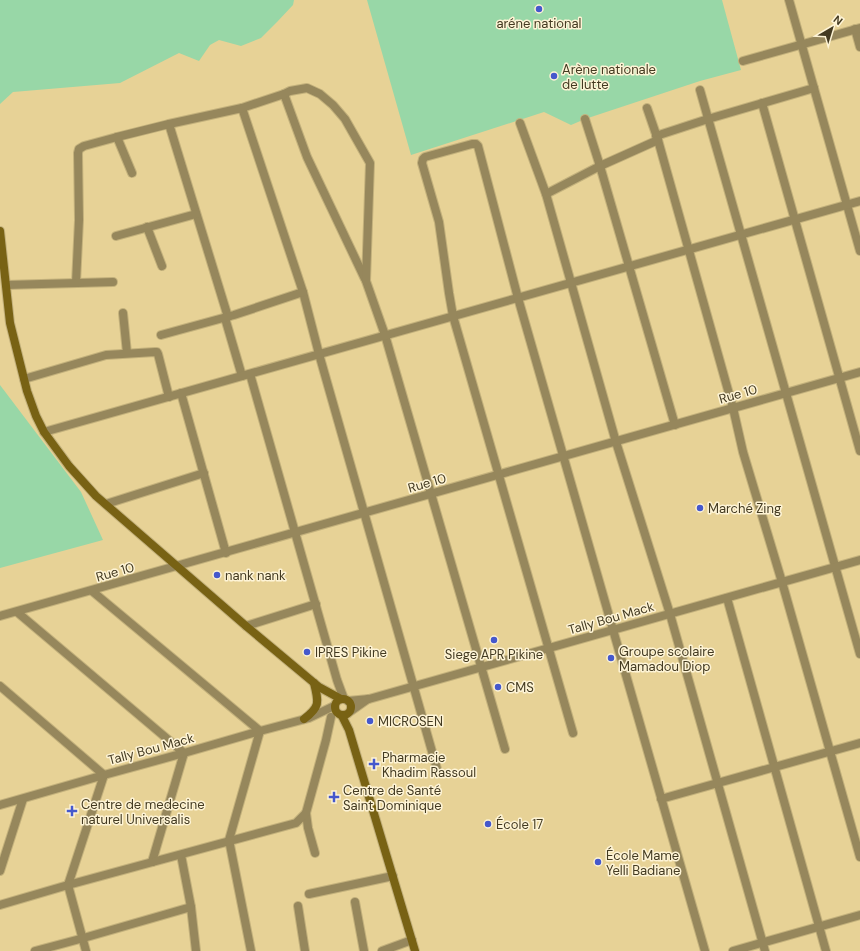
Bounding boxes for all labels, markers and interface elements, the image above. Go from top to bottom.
marker: aréne national [534,4,544,14]
north arrow [812,8,852,48]
text: N [831,12,846,28]
place label: aréne national [496,15,582,32]
place label: Arène nationale de lutte [562,61,656,93]
marker: Arène nationale de lutte [549,71,559,81]
street label: Rue 10 [717,380,759,408]
street label: Rue 10 [406,469,448,497]
place label: Marché Zing [708,500,781,517]
marker: Marché Zing [695,503,705,513]
street label: Rue 10 [94,558,136,586]
place label: nank nank [225,567,286,584]
marker: nank nank [212,570,222,580]
street label: Tally Bou Mack [566,598,656,638]
marker: Siege APR Pikine [489,635,499,645]
place label: Groupe scolaire Mamadou Diop [619,643,714,675]
place label: IPRES Pikine [315,644,387,661]
place label: Siege APR Pikine [445,646,543,663]
marker: IPRES Pikine [302,647,312,657]
marker: Groupe scolaire Mamadou Diop [606,653,616,663]
place label: CMS [506,679,534,696]
marker: CMS [493,682,503,692]
place label: MICROSEN [378,713,443,730]
marker: MICROSEN [365,716,375,726]
street label: Tally Bou Mack [106,729,196,769]
place label: Pharmacie Khadim Rassoul [382,749,476,781]
marker: Pharmacie Khadim Rassoul [369,759,379,769]
place label: Centre de Santé Saint Dominique [343,782,442,814]
marker: Centre de Santé Saint Dominique [328,791,340,803]
place label: Centre de medecine naturel Universalis [81,796,205,828]
marker: Centre de medecine naturel Universalis [66,805,78,817]
place label: École 17 [496,815,543,833]
marker: École 17 [483,819,493,829]
place label: École Mame Yelli Badiane [606,846,680,879]
marker: École Mame Yelli Badiane [593,857,603,867]

